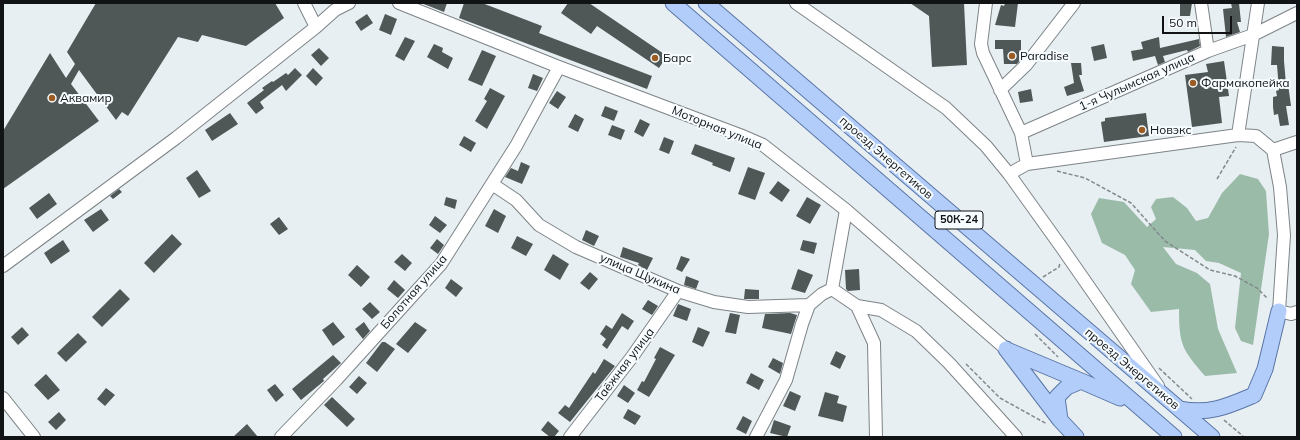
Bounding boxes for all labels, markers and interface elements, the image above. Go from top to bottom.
scale bar [1164,8,1234,34]
text: 50 m [1169,15,1197,30]
place label: Paradise [1020,49,1069,63]
street label: 1-я Чулымская улица [1077,50,1197,114]
place label: Барс [663,51,692,65]
marker: Paradise [1007,51,1017,61]
marker: Барс [650,53,660,63]
place label: Фармакопейка [1201,76,1290,90]
marker: Фармакопейка [1188,78,1198,88]
place label: Аквамир [60,91,112,105]
marker: Аквамир [47,93,57,103]
street label: Моторная улица [670,103,764,153]
street label: проезд Энергетиков [836,114,936,202]
place label: Новэкс [1150,123,1192,137]
marker: Новэкс [1137,125,1147,135]
road number: 50К-24 [935,211,983,229]
street label: улица Щукина [598,251,682,297]
street label: Болотная улица [378,252,450,332]
street label: Таёжная улица [592,325,658,405]
street label: проезд Энергетиков [1082,325,1182,413]

